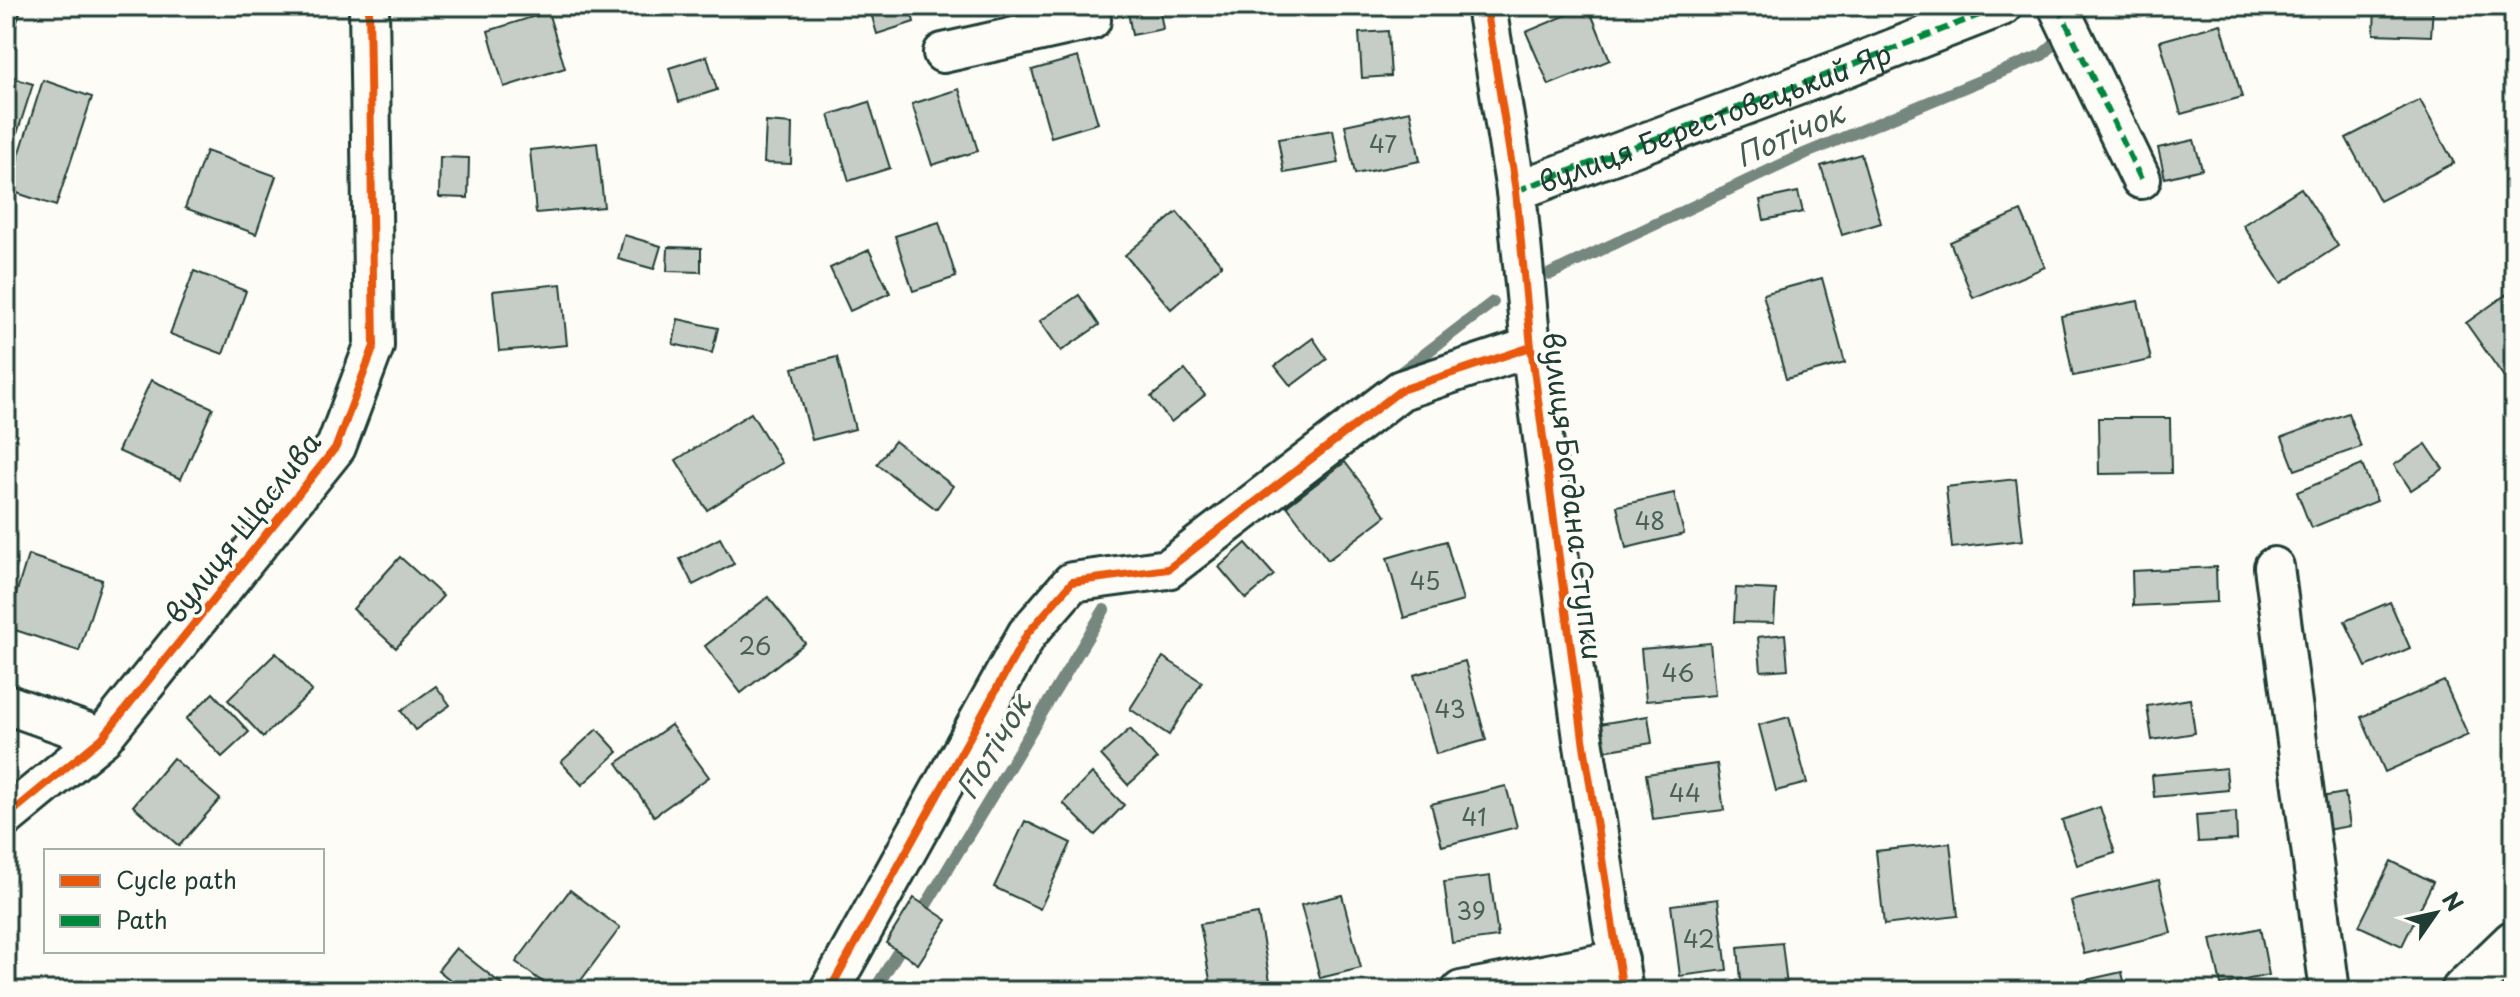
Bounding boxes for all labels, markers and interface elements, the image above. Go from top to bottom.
street label: вулиця Берестовецький Яр [1532,30,1897,202]
water label: Потічок [1728,88,1852,177]
house number: 47 [1369,125,1397,161]
street label: вулиця Богдана Ступки [1533,330,1615,662]
street label: вулиця Щаслива [153,422,331,632]
house number: 48 [1635,502,1665,538]
house number: 45 [1410,562,1440,598]
house number: 26 [739,627,771,663]
house number: 46 [1662,654,1694,690]
water label: Потічок [943,683,1042,807]
house number: 43 [1434,690,1466,726]
house number: 44 [1669,774,1701,810]
house number: 41 [1461,798,1487,834]
legend [44,849,324,953]
text: Cycle path [116,861,237,897]
north arrow [2396,873,2476,953]
text: N [2435,885,2472,917]
house number: 39 [1456,892,1486,928]
text: Path [116,901,168,937]
house number: 42 [1683,920,1715,956]

